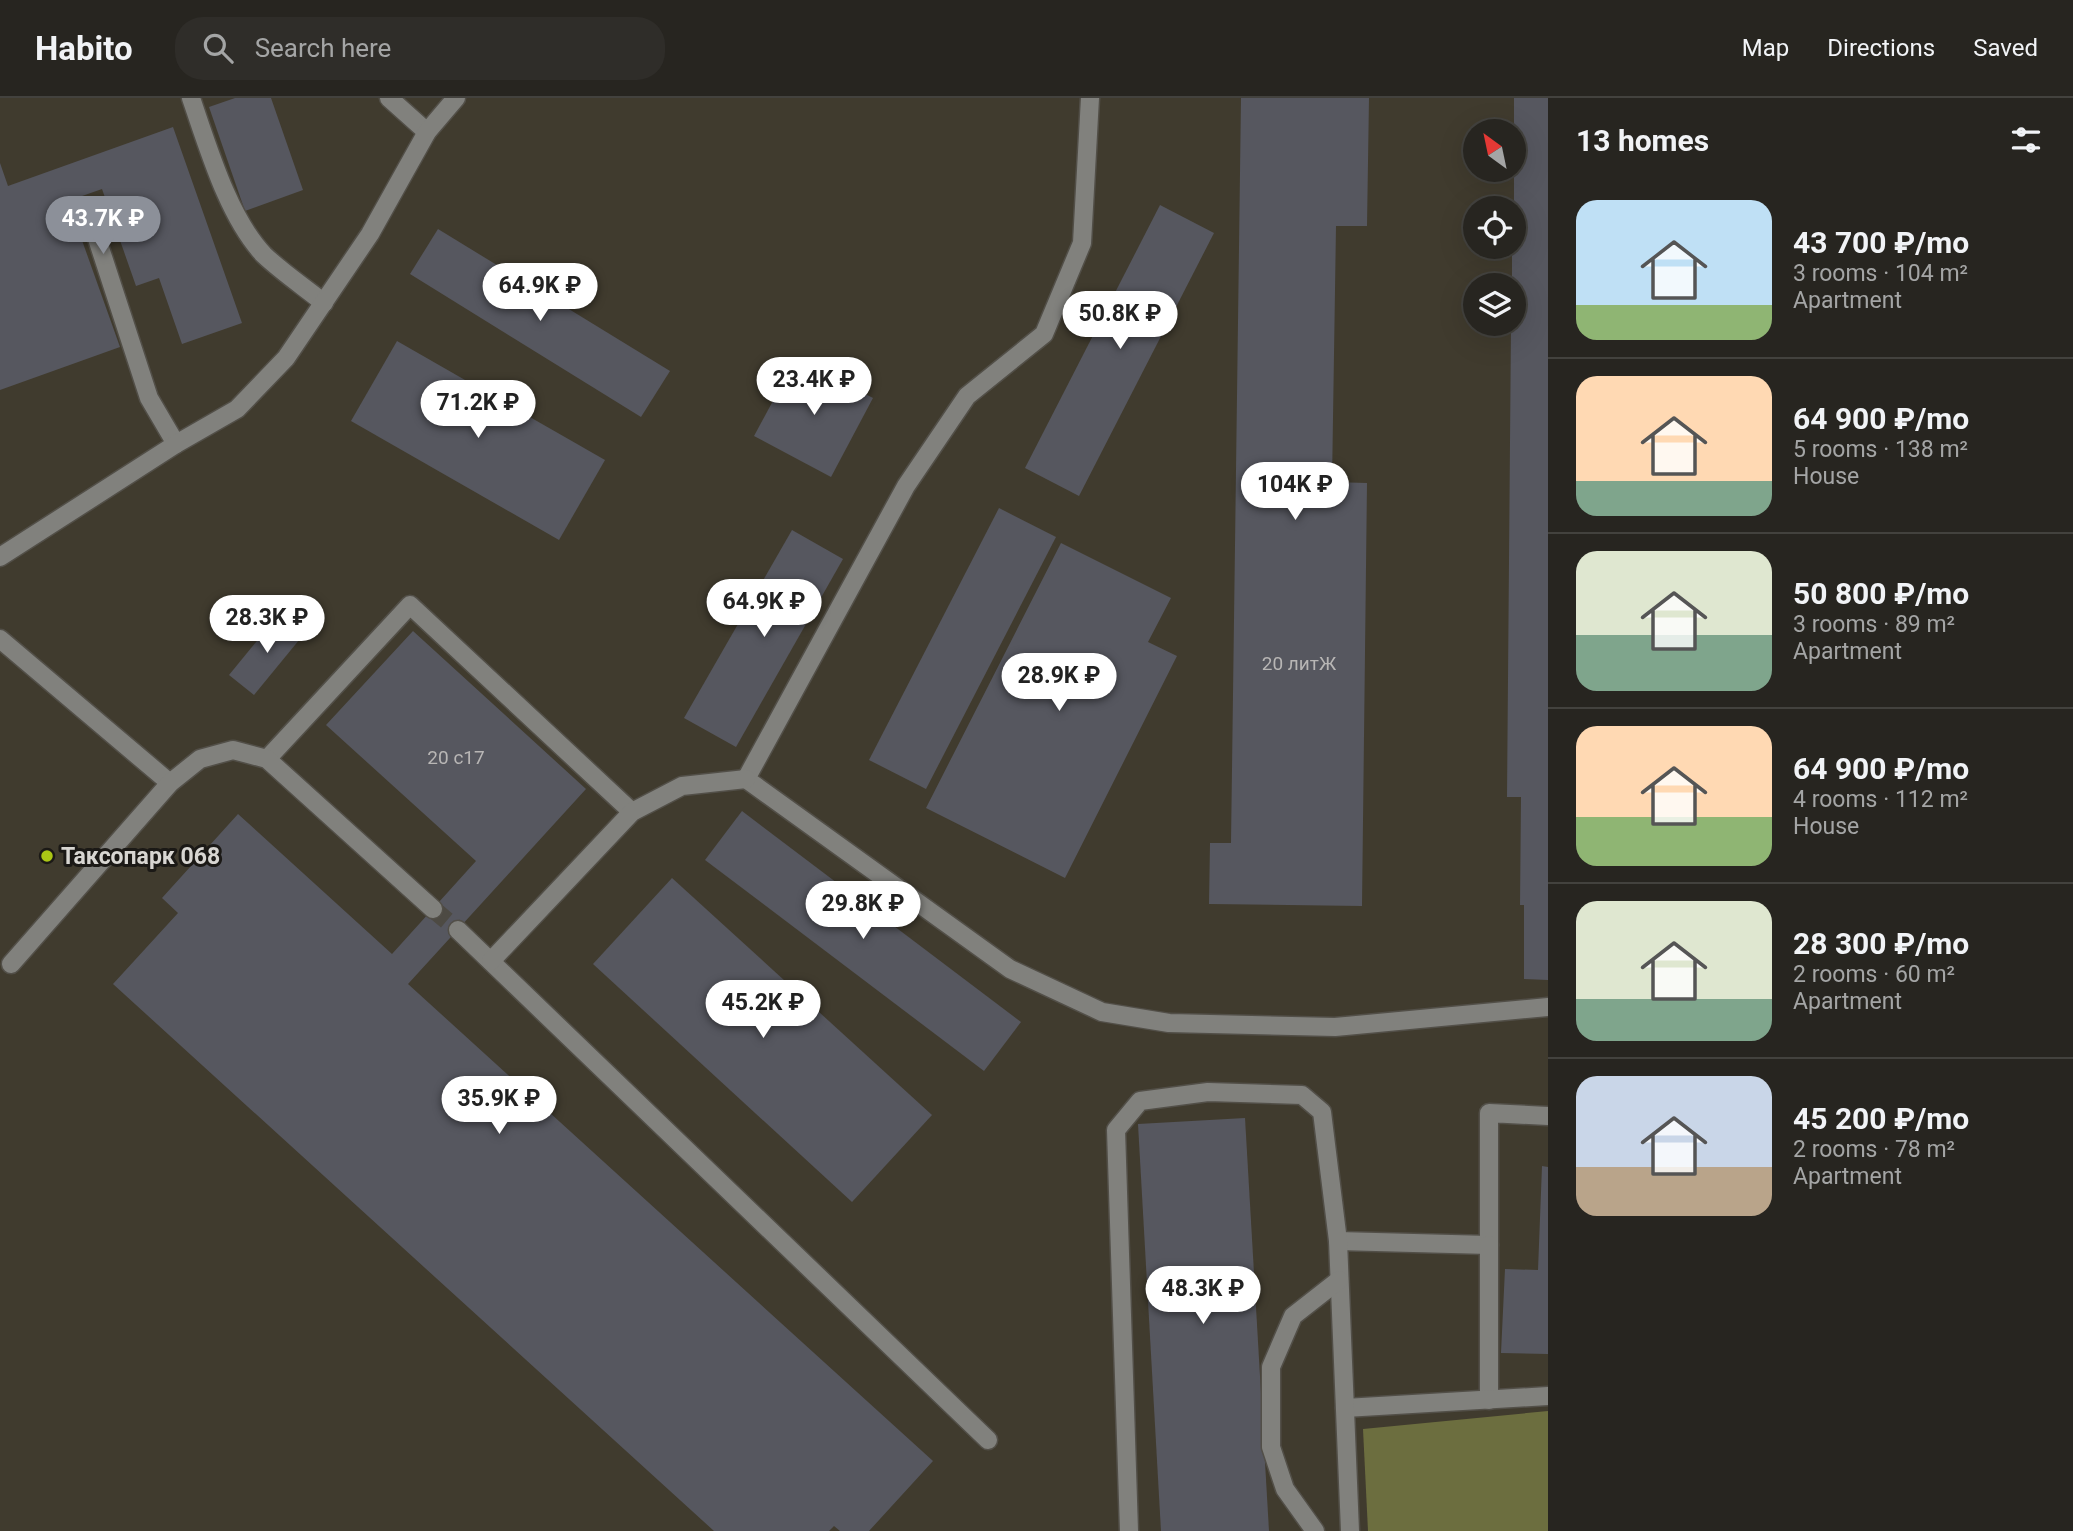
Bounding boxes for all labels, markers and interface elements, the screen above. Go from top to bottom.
search box [175,17,665,80]
text: Habito [35,29,133,68]
icon: search [199,29,237,67]
text: Search here [255,33,391,63]
text: Map [1742,34,1789,62]
text: Directions [1827,34,1935,62]
text: Saved [1973,34,2038,62]
north arrow [1463,119,1526,182]
map controls [1463,119,1526,336]
icon: filters [2007,121,2045,159]
text: 13 homes [1576,123,1709,158]
button: locate [1463,196,1526,259]
pin: 43.7K ₽ [38,197,168,256]
text: 43.7K ₽ [62,205,144,232]
text: 43 700 ₽/mo [1793,225,1969,260]
icon: home [1632,228,1716,312]
text: 3 rooms · 104 m² [1793,260,1968,287]
pin: 64.9K ₽ [475,264,605,323]
text: 64.9K ₽ [499,272,581,299]
button: layers [1463,273,1526,336]
text: Apartment [1793,287,1902,314]
pin: 50.8K ₽ [1055,292,1185,351]
text: 50.8K ₽ [1079,300,1161,327]
pin: 23.4K ₽ [749,358,879,417]
text: 23.4K ₽ [773,366,855,393]
pin: 71.2K ₽ [413,380,543,440]
text: 71.2K ₽ [437,389,519,416]
text: 64 900 ₽/mo [1793,401,1969,436]
icon: home [1632,404,1716,488]
text: 5 rooms · 138 m² [1793,436,1968,463]
pin: 104K ₽ [1238,462,1352,522]
text: House [1793,463,1859,490]
text: 104K ₽ [1257,471,1333,498]
text: 50 800 ₽/mo [1793,576,1969,611]
icon: home [1632,579,1716,663]
pin: 64.9K ₽ [699,580,829,639]
text: 64.9K ₽ [723,588,805,615]
pin: 28.3K ₽ [202,596,332,655]
text: 28.3K ₽ [226,604,308,631]
text: 3 rooms · 89 m² [1793,611,1955,638]
text: Apartment [1793,638,1902,665]
house number: 20 литЖ [1262,652,1337,675]
pin: 28.9K ₽ [994,654,1124,713]
text: 28.9K ₽ [1018,662,1100,689]
house number: 20 с17 [427,746,485,769]
text: 64 900 ₽/mo [1793,751,1969,786]
icon: home [1632,754,1716,838]
text: 4 rooms · 112 m² [1793,786,1968,813]
text: House [1793,813,1859,840]
place label: Таксопарк 068 [61,843,220,870]
marker: Таксопарк 068 [39,848,55,864]
pin: 29.8K ₽ [798,882,928,941]
text: 29.8K ₽ [822,890,904,917]
text: 28 300 ₽/mo [1793,926,1969,961]
icon: home [1632,929,1716,1013]
text: 2 rooms · 60 m² [1793,961,1955,988]
pin: 45.2K ₽ [698,981,828,1040]
text: Apartment [1793,988,1902,1015]
text: 45.2K ₽ [722,989,804,1016]
pin: 35.9K ₽ [434,1076,564,1136]
text: 35.9K ₽ [458,1085,540,1112]
text: 45 200 ₽/mo [1793,1101,1969,1136]
icon: home [1632,1104,1716,1188]
text: 2 rooms · 78 m² [1793,1136,1955,1163]
text: Apartment [1793,1163,1902,1190]
pin: 48.3K ₽ [1138,1266,1268,1326]
text: 48.3K ₽ [1162,1275,1244,1302]

